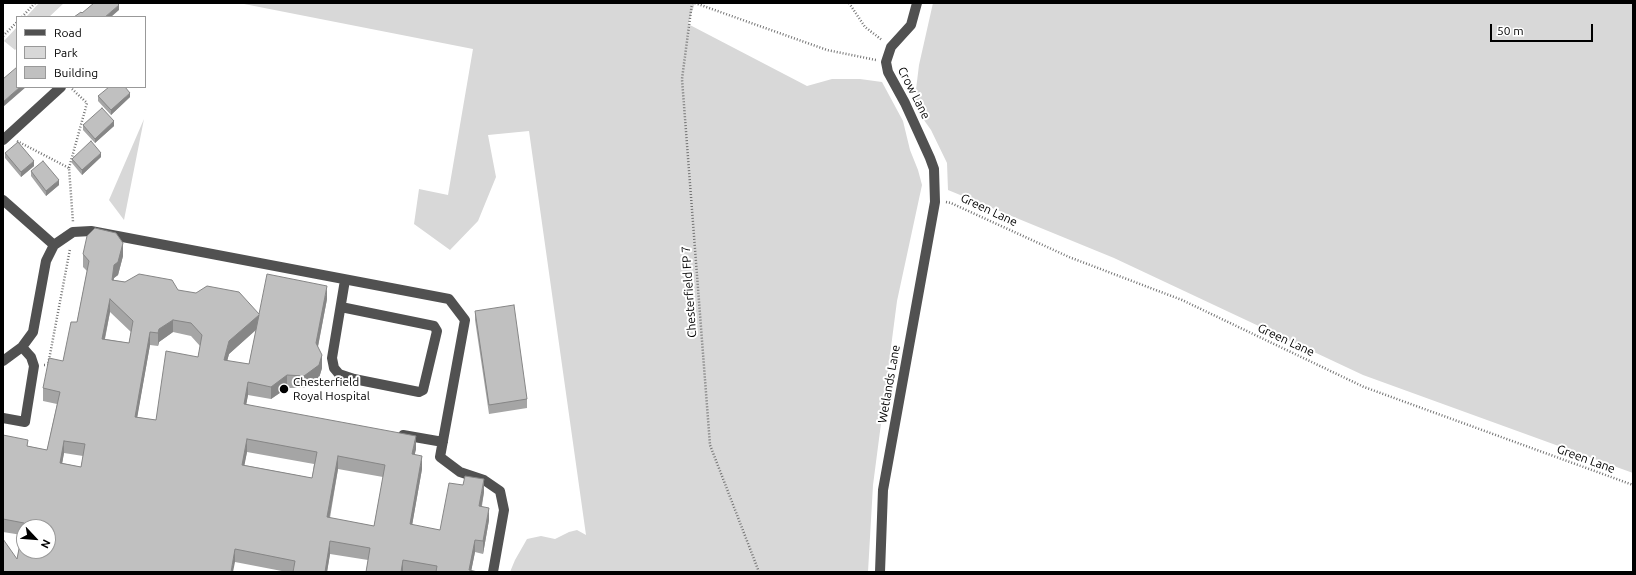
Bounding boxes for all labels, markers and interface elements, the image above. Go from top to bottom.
legend [16,16,146,88]
scale bar [1492,16,1595,42]
text: 50 m [1497,24,1524,37]
text: Road [54,26,82,39]
text: Park [54,46,78,59]
street label: Crow Lane [895,64,933,122]
text: Building [54,66,98,79]
street label: Green Lane [958,191,1020,229]
street label: Chesterfield FP 7 [679,246,699,338]
street label: Green Lane [1255,321,1317,359]
street label: Wetlands Lane [875,344,903,424]
place label: Chesterfield Royal Hospital [293,375,370,403]
marker: Chesterfield Royal Hospital [278,383,290,395]
street label: Green Lane [1555,442,1617,476]
north arrow [16,519,56,559]
text: N [39,537,53,550]

